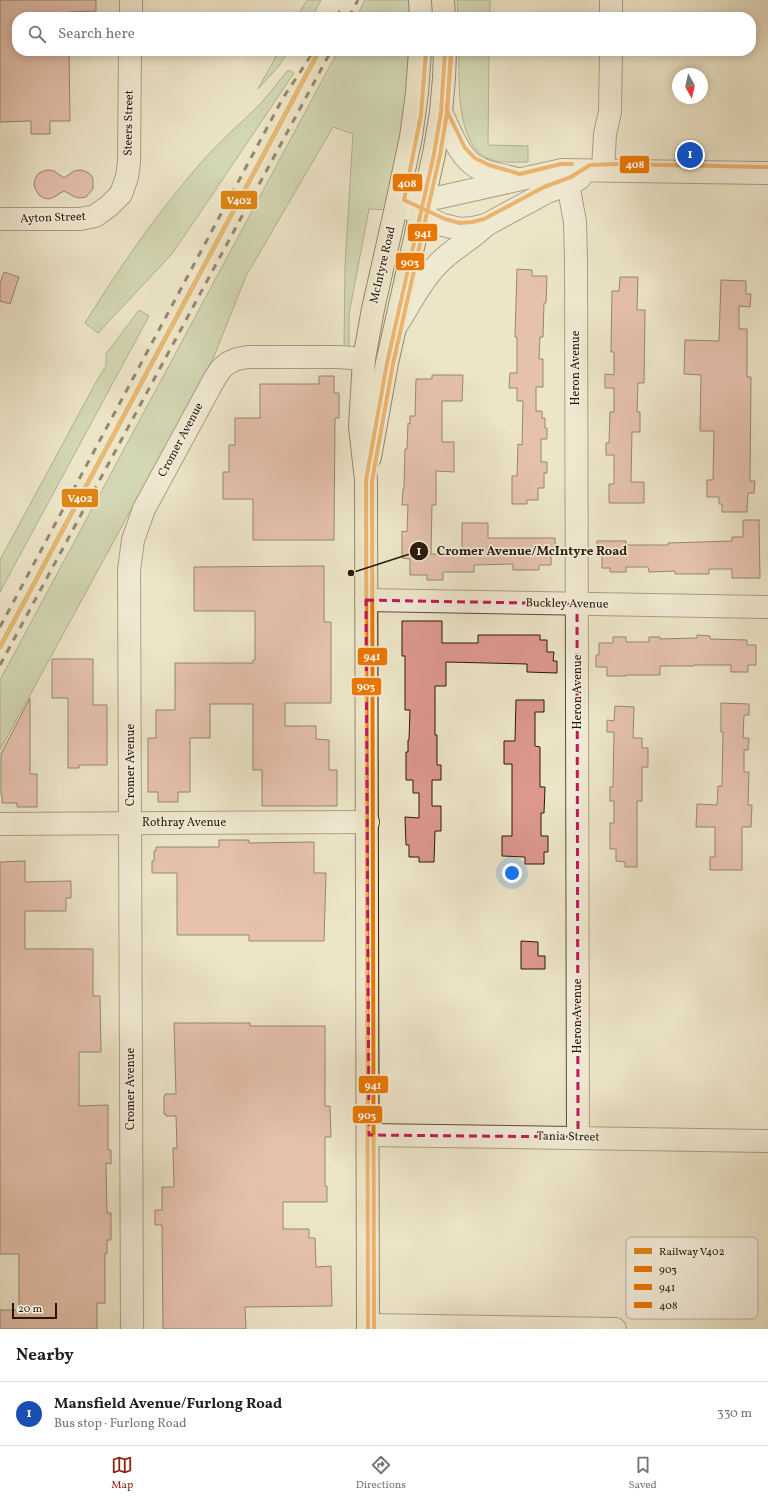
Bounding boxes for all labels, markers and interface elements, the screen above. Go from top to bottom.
search box [12,12,756,56]
icon: search [26,23,48,45]
text: Search here [58,24,135,45]
north arrow [672,68,708,104]
street label: Steers Street [120,90,138,156]
pin: 1 [677,140,703,170]
line badge: 408 [619,155,650,174]
text: 408 [625,158,645,173]
line badge: 408 [392,173,423,192]
text: 408 [397,177,417,192]
line badge: V402 [220,190,258,210]
text: V402 [226,194,252,209]
street label: Ayton Street [20,209,86,227]
line badge: 941 [407,223,438,242]
street label: McIntyre Road [366,225,400,305]
text: 941 [415,227,431,242]
line badge: 903 [395,252,425,271]
text: 903 [401,256,420,271]
street label: Heron Avenue [568,330,584,405]
street label: Cromer Avenue [155,400,208,480]
line badge: V402 [61,488,99,508]
text: V402 [67,492,93,507]
callout: Cromer Avenue/McIntyre Road [409,538,635,563]
text: Cromer Avenue/McIntyre Road [437,543,627,561]
text: 1 [417,544,422,560]
street label: Buckley Avenue [525,595,609,613]
line badge: 941 [357,647,388,666]
text: 941 [364,650,380,665]
street label: Heron Avenue [570,654,586,729]
line badge: 903 [351,677,382,696]
text: 903 [357,680,376,695]
street label: Cromer Avenue [123,724,139,806]
street label: Rothray Avenue [142,815,226,831]
your location [502,863,522,883]
street label: Heron Avenue [570,978,586,1053]
street label: Cromer Avenue [123,1048,139,1130]
line badge: 941 [358,1075,389,1094]
text: 941 [365,1079,381,1094]
line badge: 903 [352,1105,383,1124]
text: 903 [358,1109,377,1124]
street label: Tania Street [536,1128,600,1146]
legend [626,1237,758,1319]
text: Railway V402 [659,1245,725,1260]
text: 903 [659,1263,677,1278]
text: 941 [659,1281,675,1296]
text: 408 [659,1299,678,1314]
scale bar [12,1301,57,1320]
text: 20 m [18,1302,42,1317]
text: Nearby [16,1344,74,1367]
text: Mansfield Avenue/Furlong Road [54,1394,282,1415]
text: 1 [26,1405,32,1423]
text: 330 m [717,1405,752,1423]
text: Bus stop · Furlong Road [54,1415,187,1433]
tab: Map [111,1454,133,1493]
tab: Directions [356,1454,406,1493]
tab: Saved [628,1454,657,1493]

